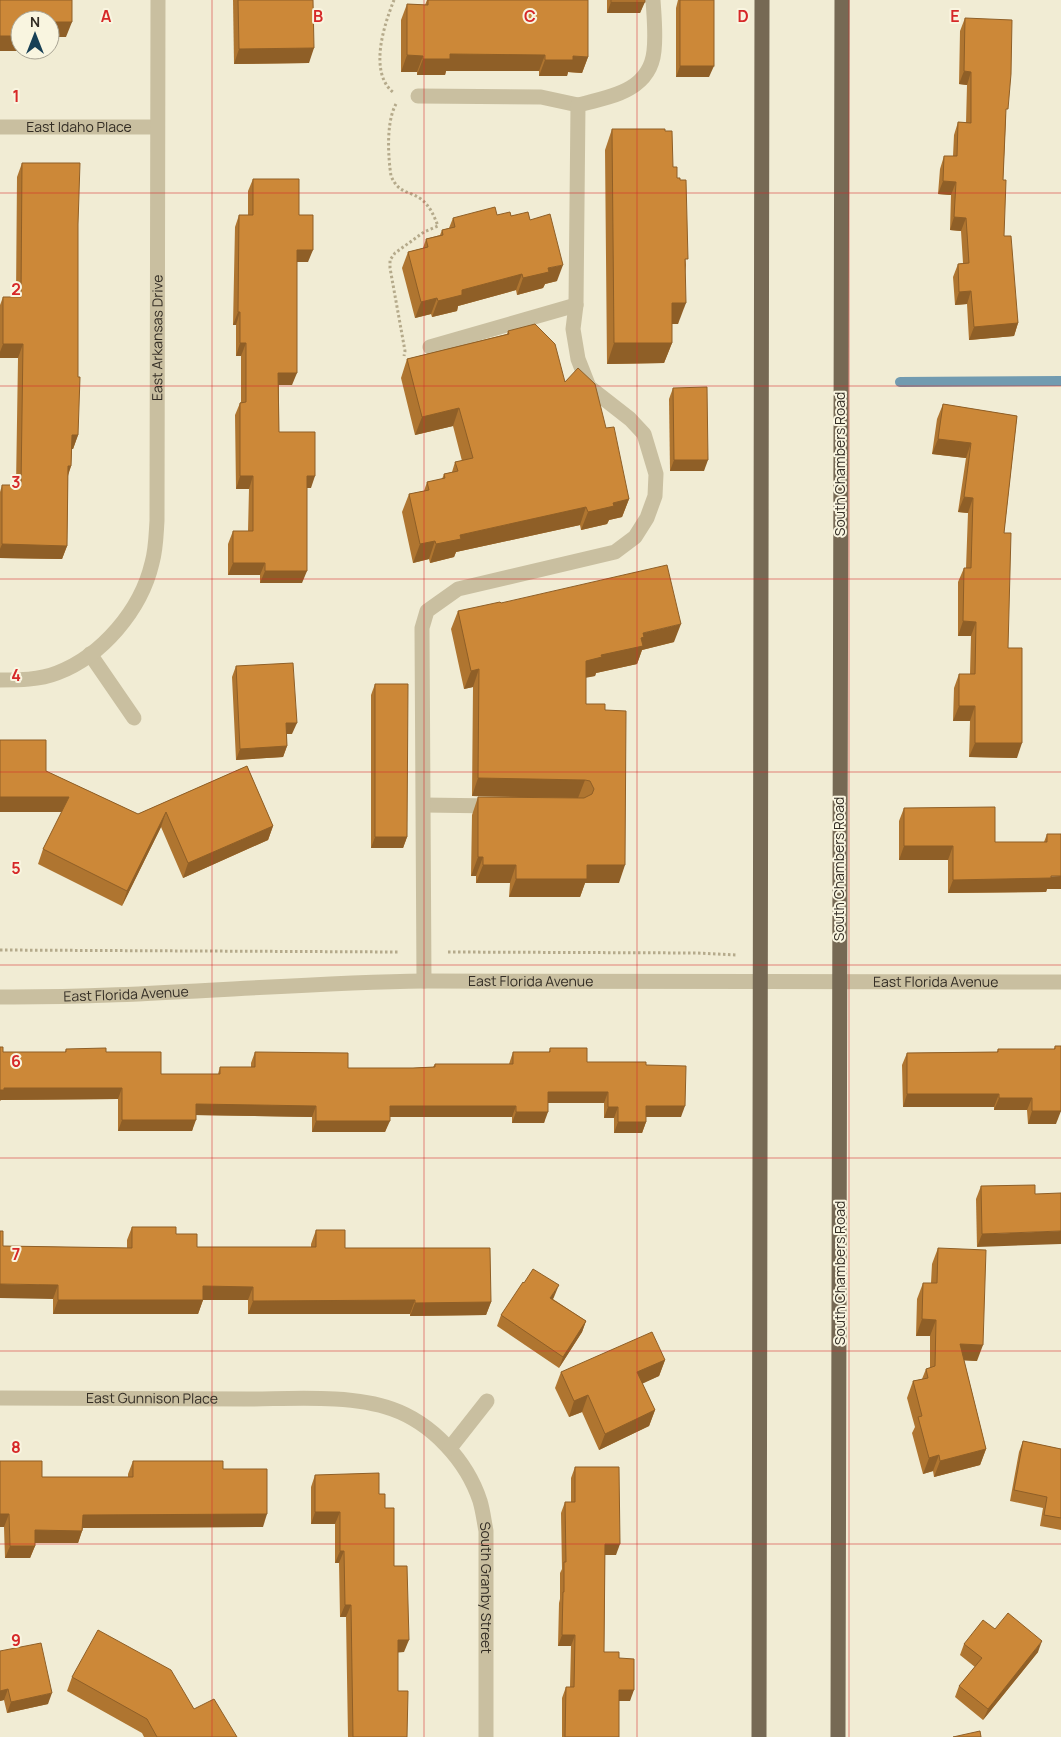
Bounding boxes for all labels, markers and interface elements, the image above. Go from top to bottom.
text: A [101,5,112,27]
text: B [313,5,323,27]
text: C [524,5,536,27]
text: D [737,5,749,27]
text: E [950,5,960,27]
north arrow [10,10,60,60]
text: N [30,12,40,31]
text: 1 [12,85,20,107]
street label: East Idaho Place [26,117,132,136]
street label: East Arkansas Drive [147,274,166,401]
text: 2 [11,278,21,300]
street label: South Chambers Road [830,392,849,536]
text: 3 [11,471,21,493]
text: 4 [11,664,21,686]
street label: South Chambers Road [829,797,848,941]
text: 5 [11,857,21,879]
street label: East Florida Avenue [468,971,593,990]
street label: East Florida Avenue [873,972,998,991]
street label: East Florida Avenue [63,981,189,1005]
text: 6 [11,1050,21,1072]
street label: South Chambers Road [830,1201,849,1345]
text: 7 [12,1243,20,1265]
street label: East Gunnison Place [86,1388,218,1408]
text: 8 [11,1436,21,1458]
street label: South Granby Street [476,1520,496,1654]
text: 9 [11,1629,21,1651]

